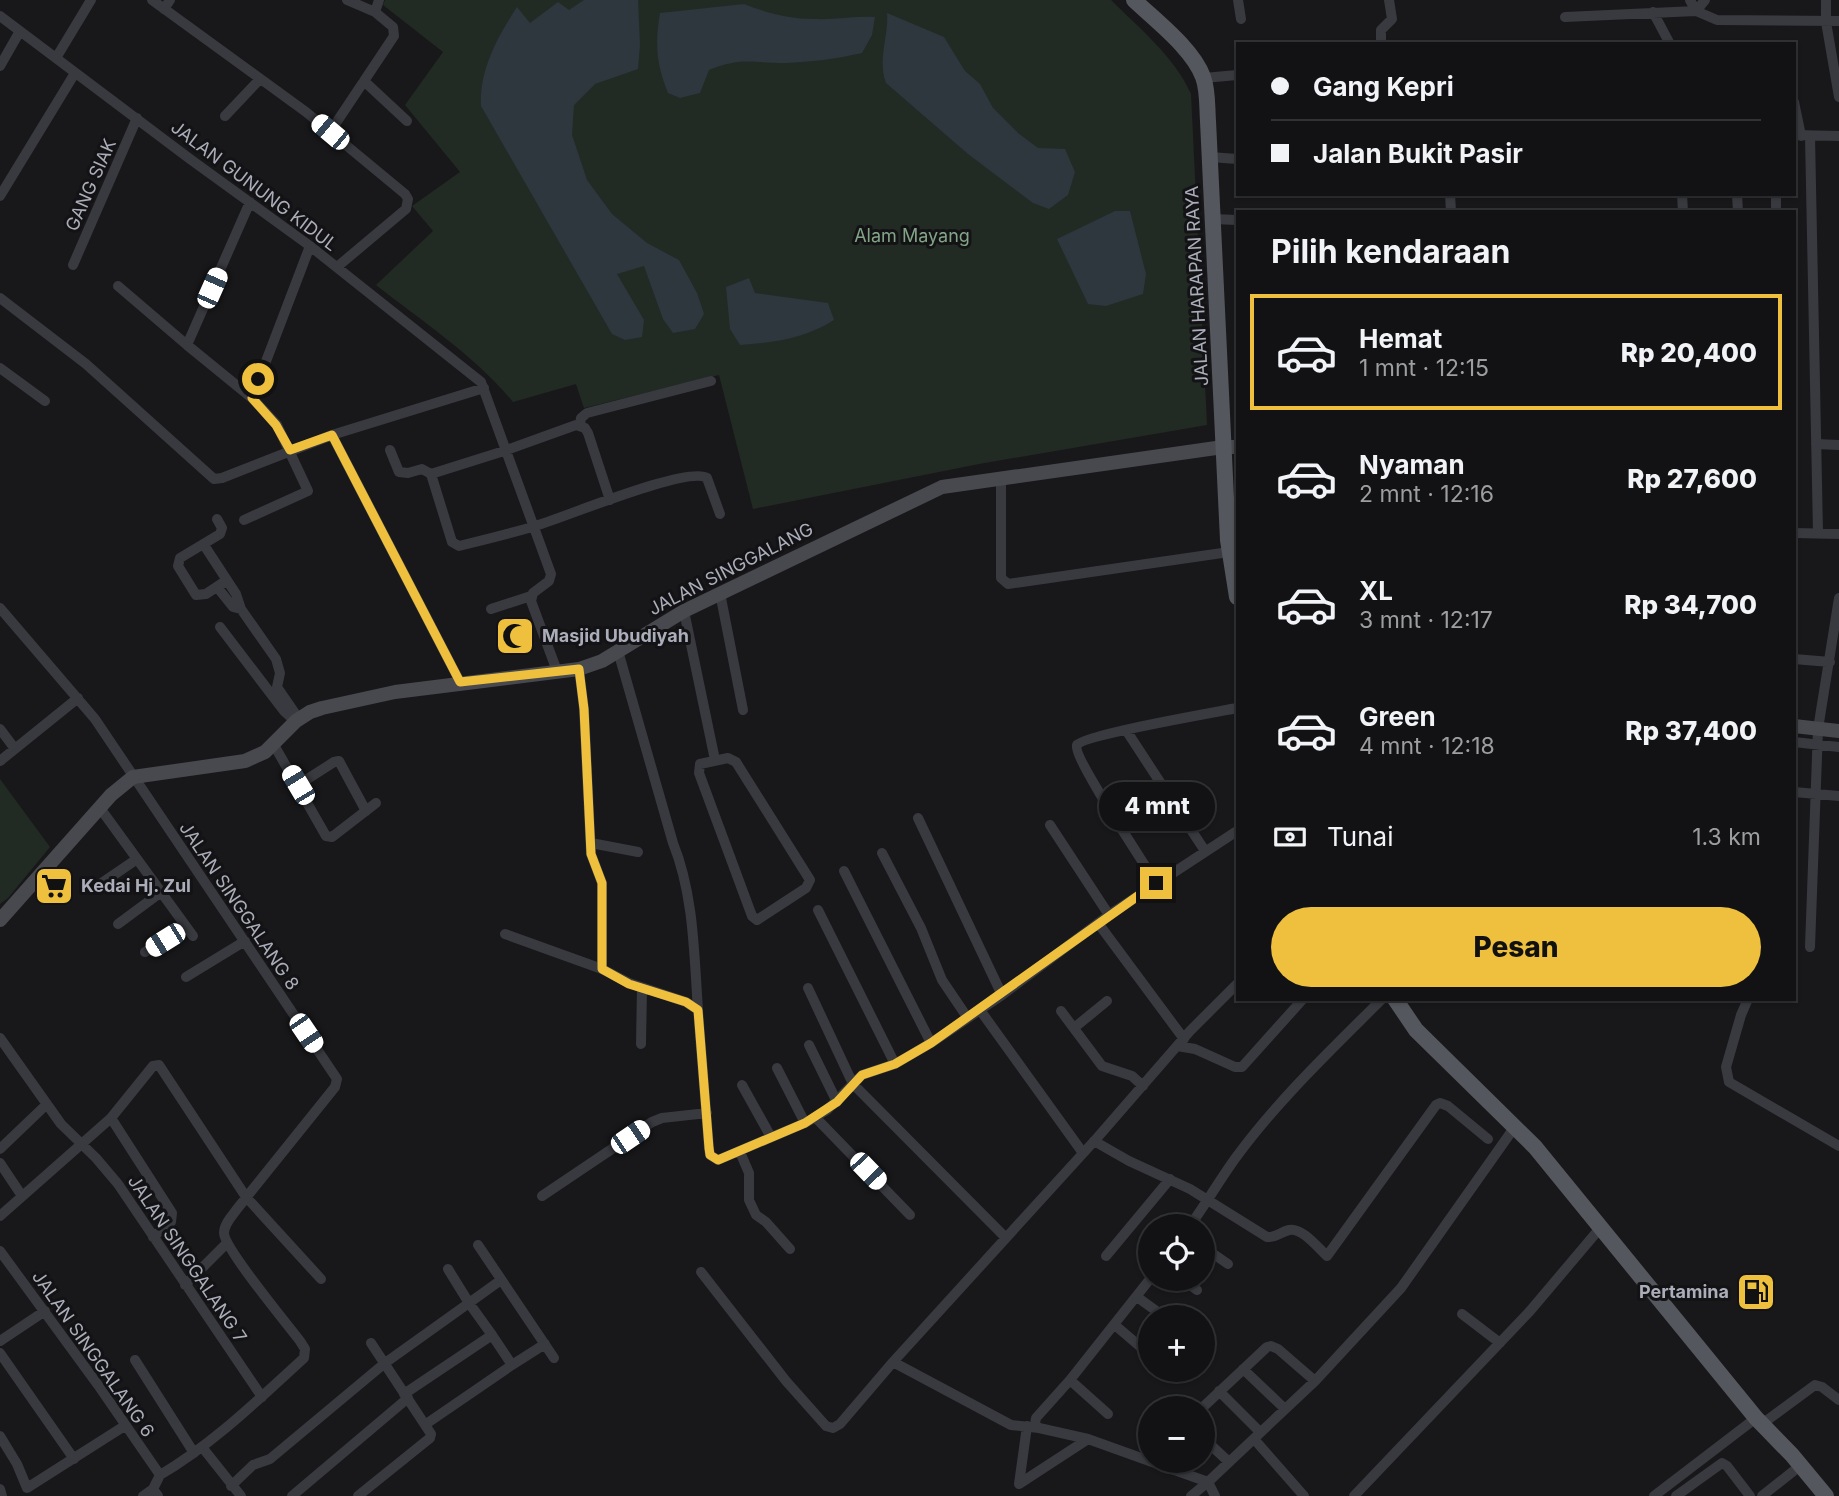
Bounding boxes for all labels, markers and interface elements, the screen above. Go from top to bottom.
text: Gang Kepri [1313,71,1454,102]
car [308,110,353,154]
street label: JALAN GUNUNG KIDUL [167,116,342,255]
street label: GANG SIAK [61,136,120,234]
text: Jalan Bukit Pasir [1313,138,1523,169]
street label: JALAN HARAPAN RAYA [1181,185,1212,387]
park label: Alam Mayang [854,225,970,246]
text: Pilih kendaraan [1271,232,1511,271]
car [194,265,231,311]
icon: car [1275,321,1338,384]
text: Hemat [1359,323,1442,354]
text: Rp 20,400 [1621,337,1757,368]
text: 1 mnt · 12:15 [1359,354,1489,382]
route start [242,363,274,395]
icon: car [1275,447,1338,510]
text: Nyaman [1359,449,1465,480]
text: Rp 27,600 [1627,463,1757,494]
text: 2 mnt · 12:16 [1359,480,1494,508]
street label: JALAN SINGGALANG [645,518,817,619]
icon: car [1275,573,1338,636]
text: XL [1359,575,1393,606]
text: Rp 34,700 [1624,589,1757,620]
text: 3 mnt · 12:17 [1359,606,1493,634]
mosque icon: Masjid Ubudiyah [494,615,536,657]
place label: Masjid Ubudiyah [542,625,689,646]
icon: car [1275,699,1338,762]
text: Green [1359,701,1436,732]
text: Rp 37,400 [1625,715,1757,746]
text: 4 mnt · 12:18 [1359,732,1495,760]
car [279,762,318,808]
callout: 4 mnt [1098,782,1214,830]
text: 4 mnt [1124,792,1190,820]
street label: JALAN SINGGALANG 8 [175,818,304,994]
icon: cash [1271,818,1309,856]
text: Tunai [1327,821,1394,852]
text: 1.3 km [1692,823,1761,851]
supermarket icon: Kedai Hj. Zul [33,865,75,907]
route end [1140,867,1172,899]
place label: Kedai Hj. Zul [81,875,191,896]
button: Pesan [1271,907,1761,987]
car [142,920,189,960]
car [286,1010,327,1056]
car [607,1117,654,1157]
car [846,1149,891,1193]
street label: JALAN SINGGALANG 7 [124,1171,251,1346]
map controls [1138,1214,1215,1473]
button: locate [1138,1214,1215,1291]
street label: JALAN SINGGALANG 6 [28,1267,159,1441]
fuel station icon: Pertamina [1735,1271,1777,1313]
place label: Pertamina [1639,1281,1729,1302]
button: + [1138,1305,1215,1382]
button: − [1138,1396,1215,1473]

